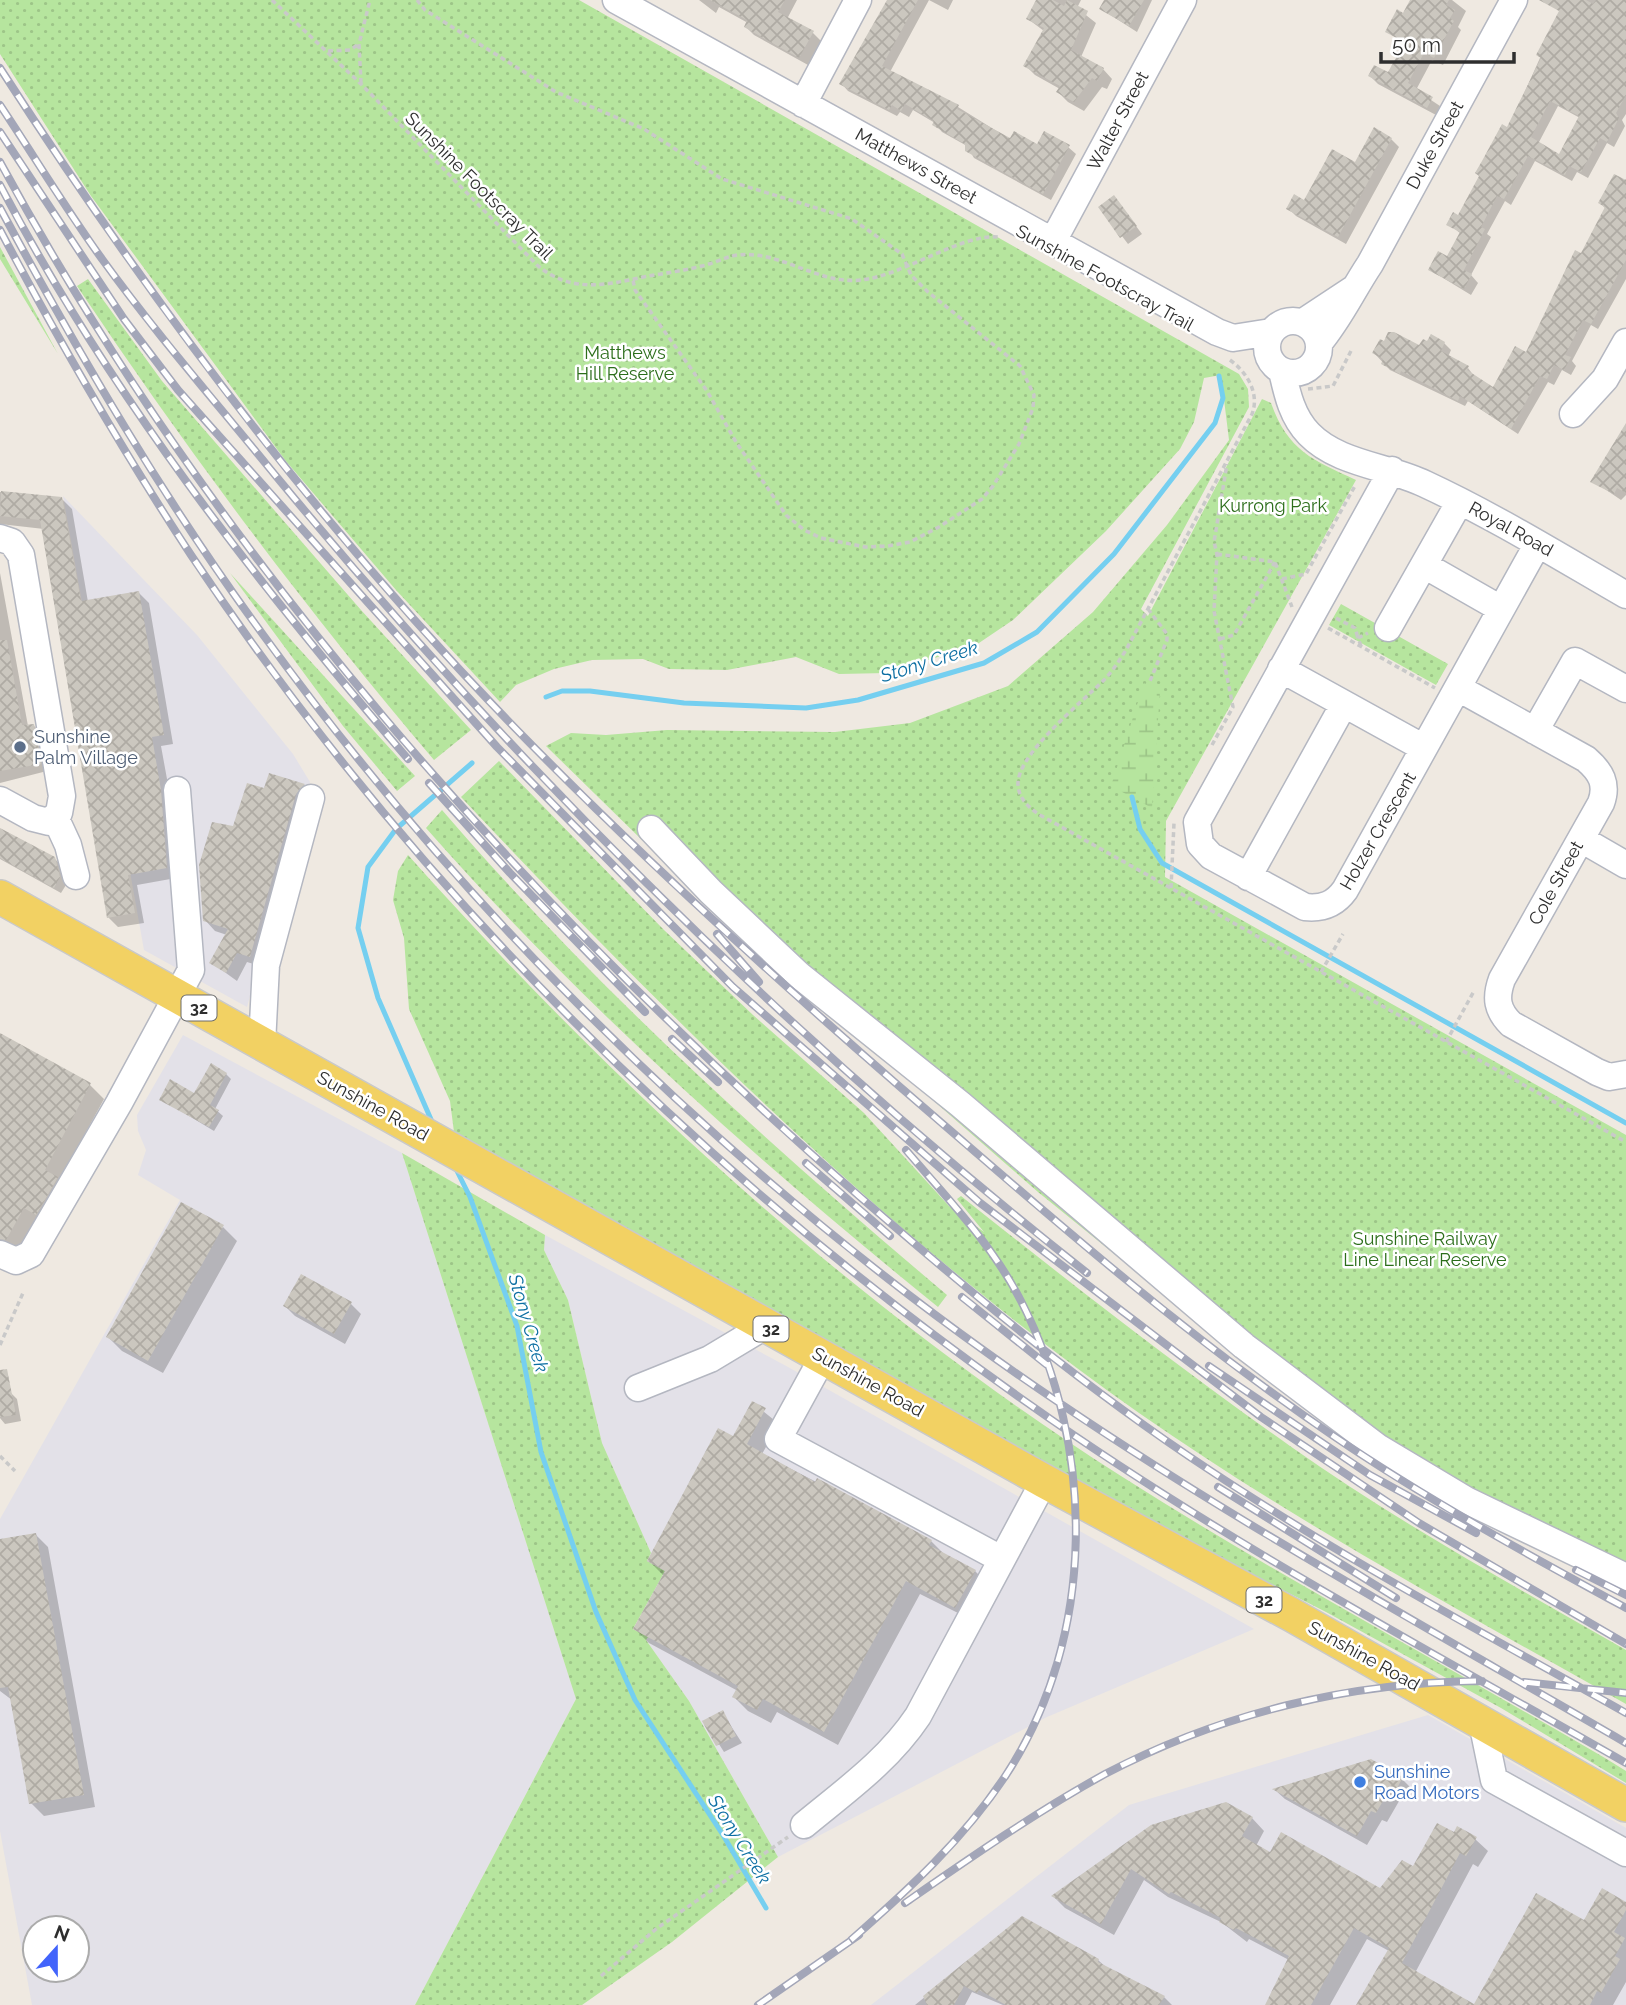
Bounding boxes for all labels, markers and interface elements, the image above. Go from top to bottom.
scale bar [1381,21,1514,65]
text: 50 m [1392,32,1441,57]
street label: Walter Street [1083,68,1153,174]
street label: Duke Street [1402,97,1467,193]
street label: Sunshine Footscray Trail [401,107,558,264]
street label: Matthews Street [852,123,981,208]
street label: Sunshine Footscray Trail [1013,220,1198,335]
park label: Matthews Hill Reserve [576,342,675,384]
park label: Kurrong Park [1219,495,1327,516]
street label: Royal Road [1465,497,1557,560]
water label: Stony Creek [877,636,981,687]
place label: Sunshine Palm Village [34,726,138,768]
marker: Sunshine Palm Village [12,739,28,755]
street label: Holzer Crescent [1335,768,1420,894]
street label: Cole Street [1524,837,1587,929]
road number: 32 [182,996,216,1020]
street label: Sunshine Road [314,1066,433,1145]
park label: Sunshine Railway Line Linear Reserve [1343,1228,1507,1270]
water label: Stony Creek [504,1270,553,1375]
road number: 32 [754,1316,788,1342]
street label: Sunshine Road [809,1342,928,1421]
road number: 32 [1246,1588,1282,1612]
street label: Sunshine Road [1305,1616,1424,1695]
place label: Sunshine Road Motors [1374,1761,1480,1803]
marker: Sunshine Road Motors [1352,1774,1368,1790]
water label: Stony Creek [703,1789,776,1888]
north arrow [21,1914,91,1984]
text: N [51,1920,73,1946]

